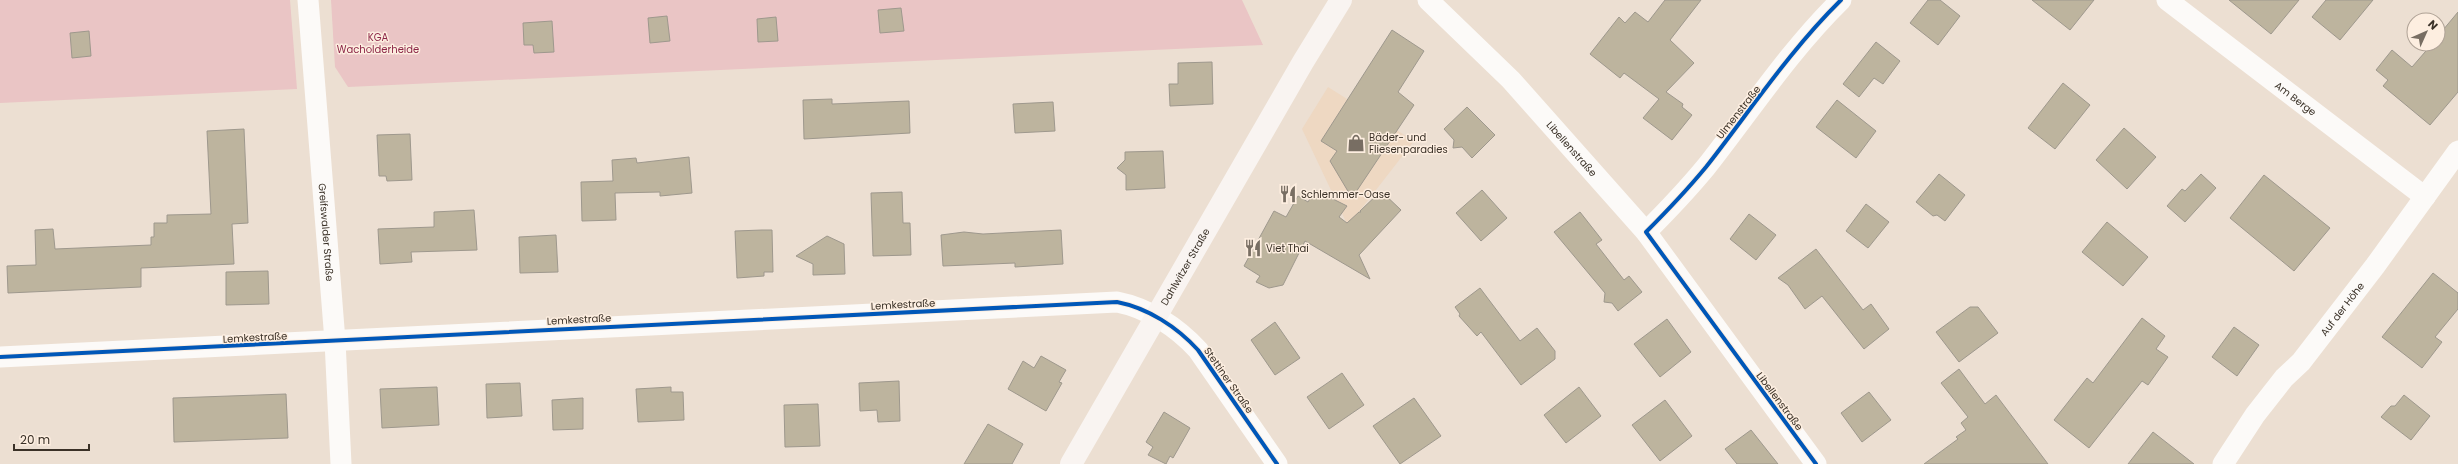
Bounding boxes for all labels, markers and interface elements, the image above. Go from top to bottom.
north arrow [2406,12,2446,52]
text: N [2424,16,2442,34]
park label: KGA Wacholderheide [337,30,419,57]
street label: Am Berge [2272,78,2319,119]
street label: Ulmenstraße [1713,82,1764,142]
street label: Libellenstraße [1543,118,1600,180]
place label: Bäder- und Fliesenparadies [1369,130,1448,157]
shop icon: Bäder- und Fliesenparadies [1346,133,1366,153]
street label: Greifswalder Straße [315,183,337,282]
restaurant icon: Schlemmer-Oase [1278,184,1298,204]
place label: Schlemmer-Oase [1301,187,1390,202]
street label: Dahlwitzer Straße [1157,225,1214,308]
restaurant icon: Viet Thai [1243,238,1263,258]
place label: Viet Thai [1266,241,1309,256]
street label: Auf der Höhe [2317,279,2368,339]
street label: Lemkestraße [870,295,936,314]
street label: Lemkestraße [546,310,612,329]
street label: Lemkestraße [222,328,288,347]
street label: Stettiner Straße [1200,344,1257,416]
street label: Libellenstraße [1753,369,1807,434]
scale bar [14,426,89,452]
text: 20 m [20,431,50,448]

